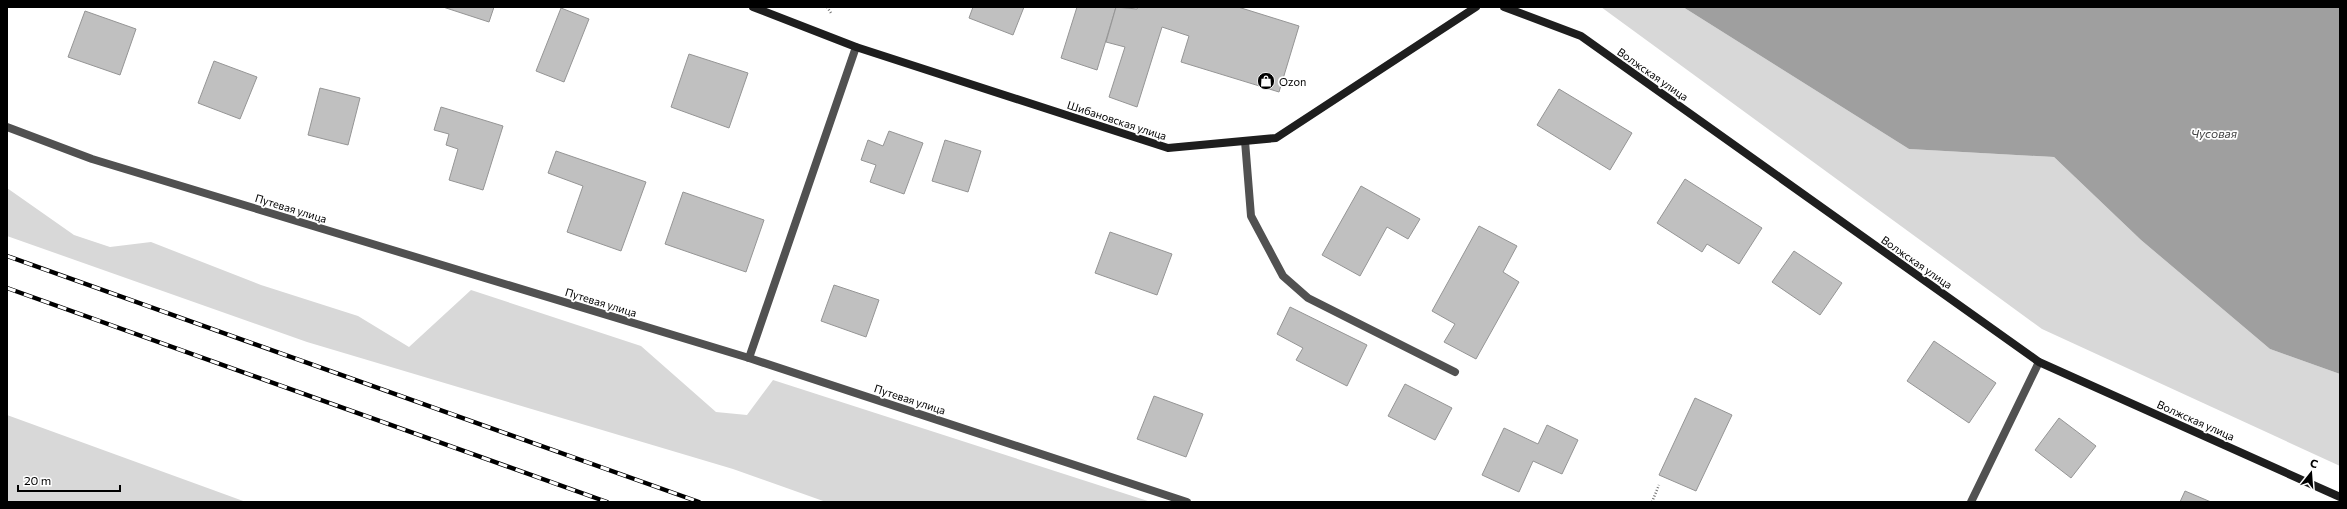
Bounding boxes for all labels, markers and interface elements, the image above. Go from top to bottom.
street label: Волжская улица [1615,45,1691,103]
shop icon: Ozon [1256,71,1276,91]
place label: Ozon [1279,75,1306,88]
street label: Шибановская улица [1066,98,1168,142]
water label: Чусовая [2191,126,2237,140]
street label: Путевая улица [254,191,328,225]
street label: Волжская улица [1879,233,1955,291]
street label: Путевая улица [564,285,638,319]
street label: Путевая улица [873,381,947,417]
street label: Волжская улица [2155,397,2237,443]
north arrow [2291,453,2331,493]
text: С [2309,456,2320,470]
scale bar [18,467,120,493]
text: 20 m [24,473,51,487]

